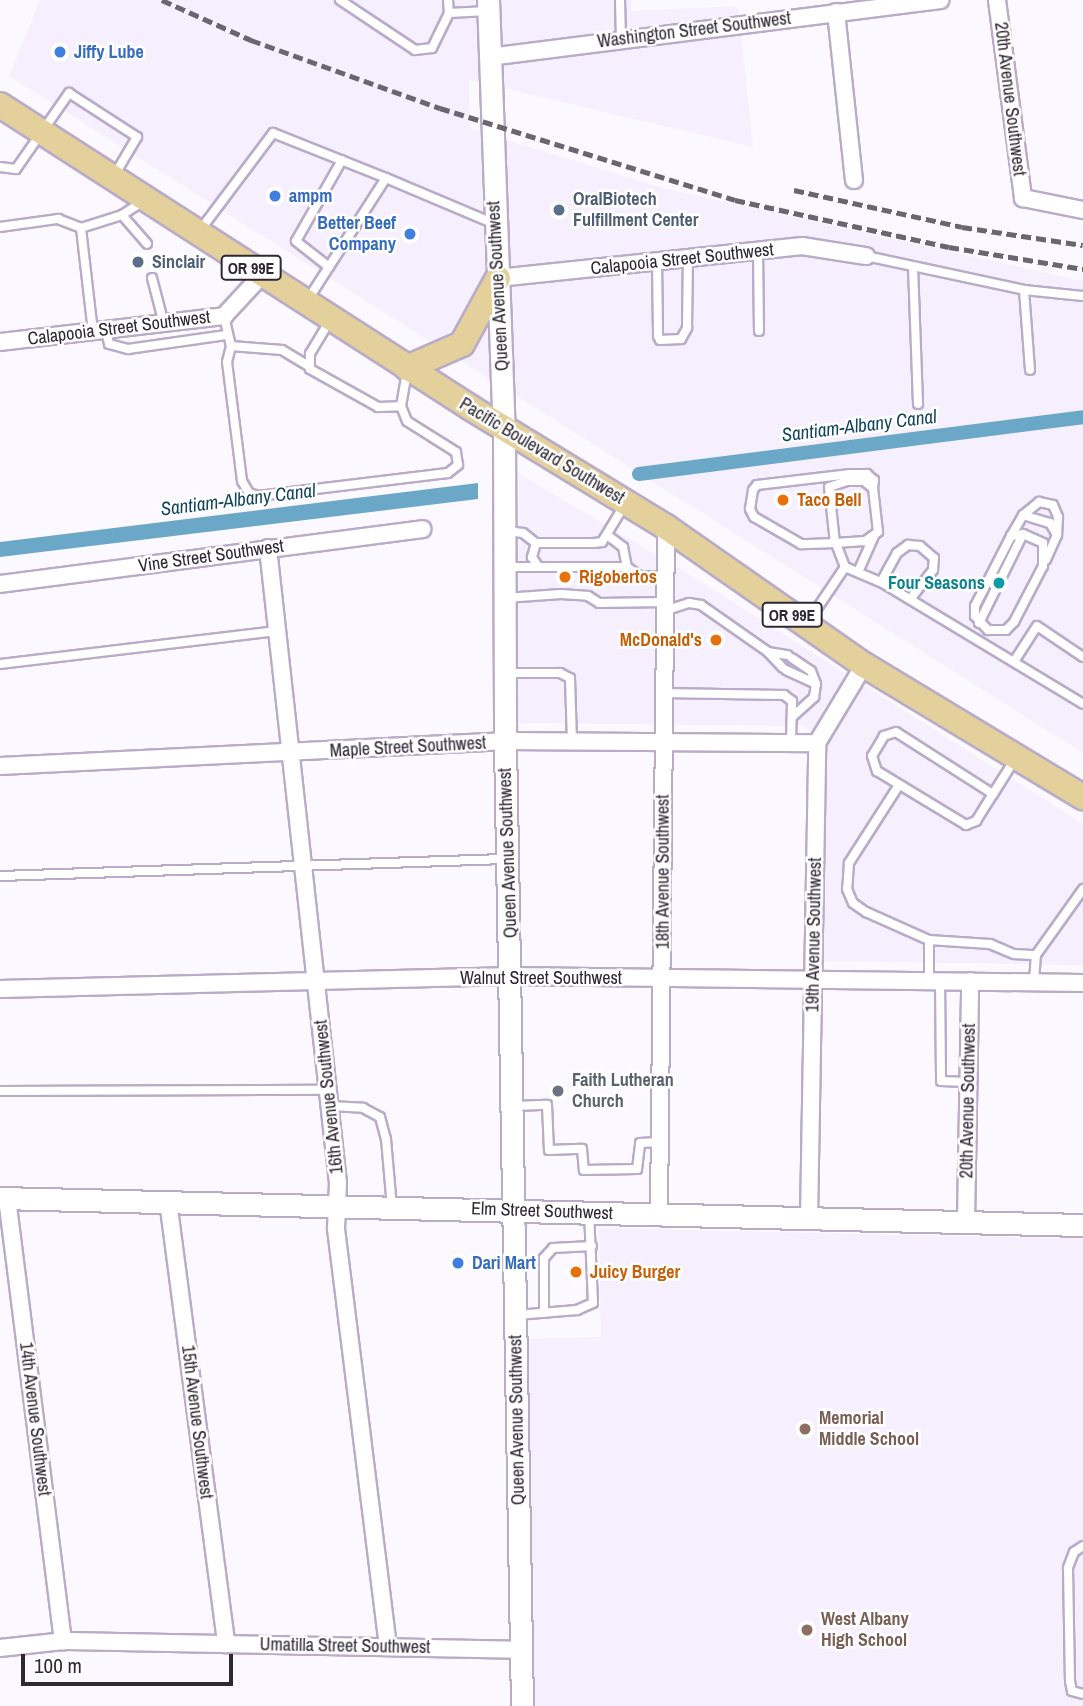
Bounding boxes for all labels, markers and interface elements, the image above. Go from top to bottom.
street label: Washington Street Southwest [596,7,792,53]
street label: 20th Avenue Southwest [990,20,1030,178]
place label: Jiffy Lube [74,41,144,63]
marker: Jiffy Lube [52,44,68,60]
place label: ampm [289,185,332,207]
marker: ampm [267,188,283,204]
place label: OralBiotech Fulfillment Center [573,189,698,232]
street label: Queen Avenue Southwest [483,200,513,372]
marker: OralBiotech Fulfillment Center [551,202,567,218]
place label: Better Beef Company [317,213,396,256]
marker: Better Beef Company [402,226,418,242]
street label: Calapooia Street Southwest [589,239,775,279]
place label: Sinclair [152,251,205,273]
marker: Sinclair [130,254,146,270]
road number: OR 99E [219,256,282,280]
street label: Calapooia Street Southwest [26,306,212,350]
street label: Pacific Boulevard Southwest [456,393,628,509]
water label: Santiam-Albany Canal [780,405,938,447]
water label: Santiam-Albany Canal [159,479,317,521]
place label: Taco Bell [797,489,862,511]
marker: Taco Bell [775,492,791,508]
street label: Vine Street Southwest [137,535,285,577]
place label: Rigobertos [579,566,657,588]
marker: Rigobertos [557,569,573,585]
place label: Four Seasons [888,572,985,594]
marker: Four Seasons [991,575,1007,591]
road number: OR 99E [760,602,824,628]
place label: McDonald's [620,629,702,651]
marker: McDonald's [708,632,724,648]
street label: Maple Street Southwest [329,732,487,762]
street label: Queen Avenue Southwest [494,767,522,939]
street label: 18th Avenue Southwest [652,794,674,950]
street label: 19th Avenue Southwest [802,857,826,1013]
street label: Walnut Street Southwest [460,967,622,989]
street label: 16th Avenue Southwest [310,1018,348,1176]
street label: 20th Avenue Southwest [956,1023,980,1179]
place label: Faith Lutheran Church [572,1070,674,1112]
marker: Faith Lutheran Church [550,1083,566,1099]
street label: Elm Street Southwest [471,1198,613,1224]
place label: Dari Mart [472,1252,536,1274]
marker: Dari Mart [450,1255,466,1271]
place label: Juicy Burger [590,1261,680,1283]
marker: Juicy Burger [568,1264,584,1280]
street label: Queen Avenue Southwest [505,1334,529,1506]
street label: 14th Avenue Southwest [15,1340,55,1498]
street label: 15th Avenue Southwest [177,1343,217,1501]
place label: Memorial Middle School [819,1408,919,1450]
marker: Memorial Middle School [797,1421,813,1437]
place label: West Albany High School [821,1609,909,1652]
marker: West Albany High School [799,1622,815,1638]
street label: Umatilla Street Southwest [260,1634,430,1658]
scale bar [24,1640,236,1684]
text: 100 m [34,1651,82,1680]

